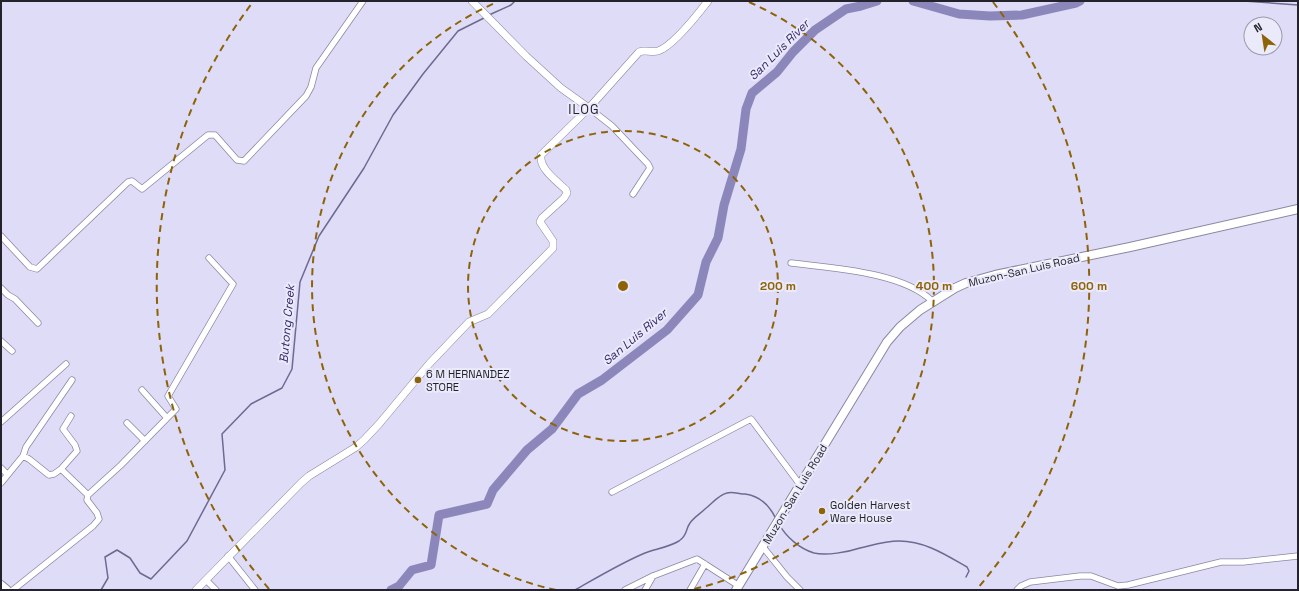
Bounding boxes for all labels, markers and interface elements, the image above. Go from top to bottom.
water label: San Luis River [745,15,814,84]
north arrow [1243,16,1283,56]
text: N [1251,19,1265,35]
district label: ILOG [568,101,600,118]
street label: Muzon-San Luis Road [967,250,1081,290]
text: 200 m [760,278,796,294]
text: 400 m [916,278,952,294]
text: 600 m [1071,278,1107,294]
centre of rings [616,279,630,293]
water label: Butong Creek [276,283,299,364]
water label: San Luis River [599,304,672,369]
place label: 6 M HERNANDEZ STORE [426,367,510,394]
marker: 6 M HERNANDEZ STORE [413,375,423,385]
street label: Muzon-San Luis Road [760,442,830,546]
place label: Golden Harvest Ware House [830,498,911,525]
marker: Golden Harvest Ware House [817,506,827,516]

